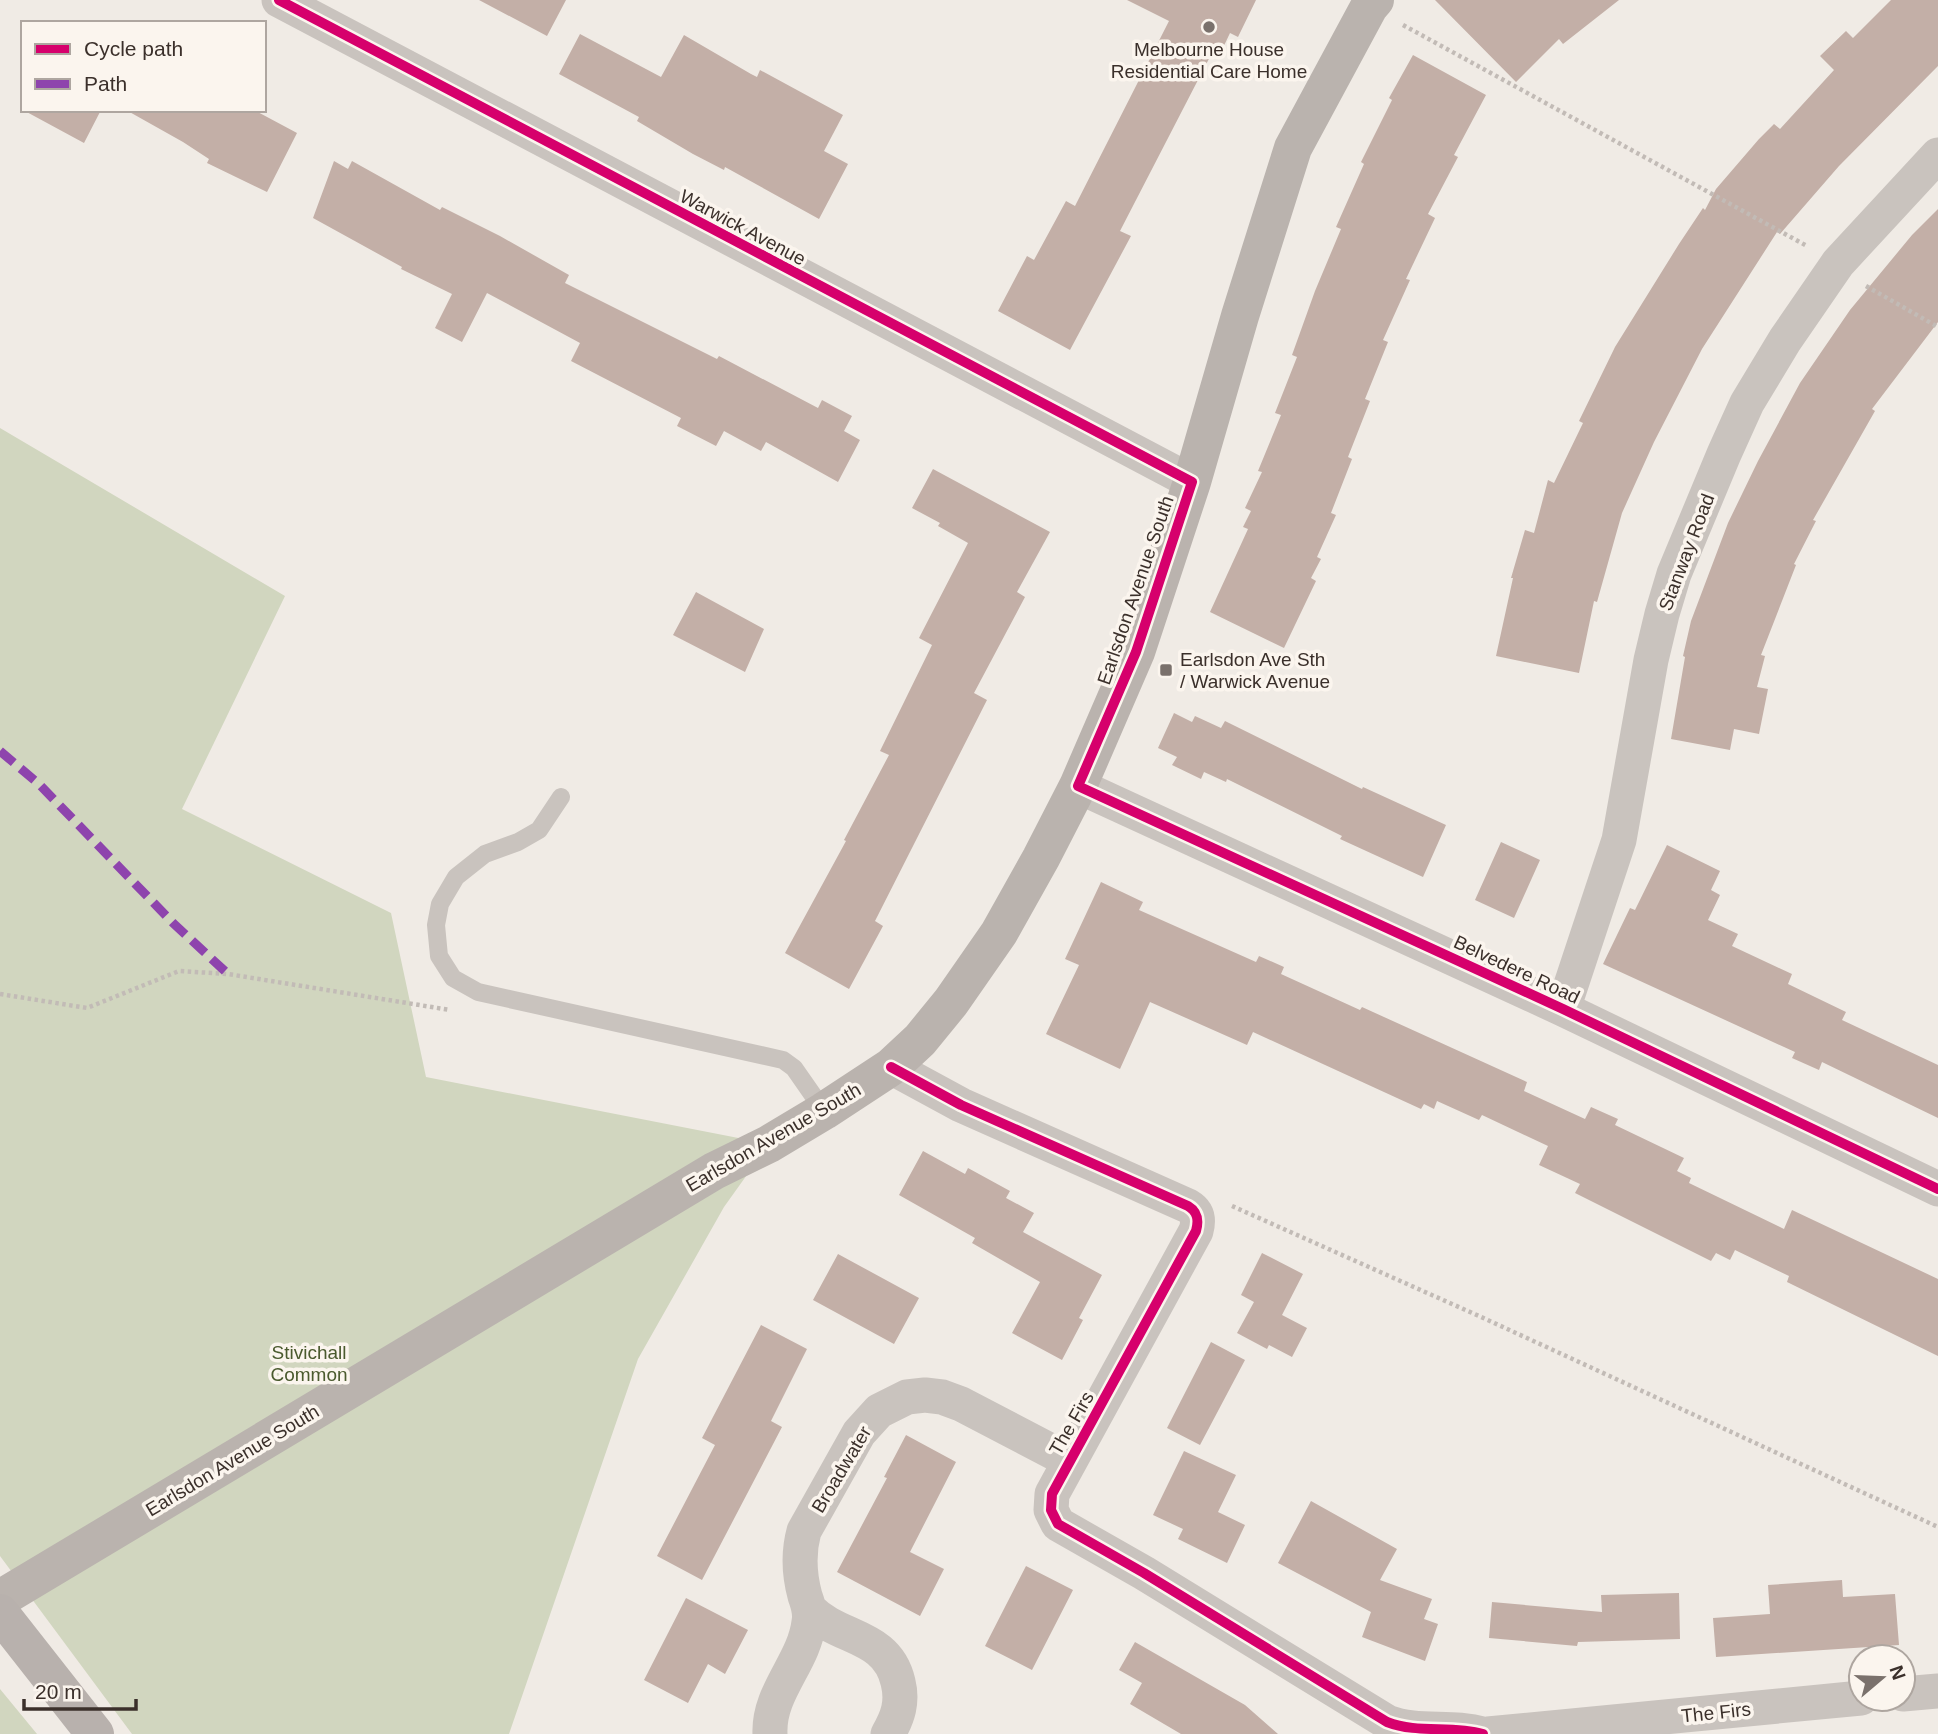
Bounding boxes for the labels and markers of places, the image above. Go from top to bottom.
marker: Melbourne House Residential Care Home [1201,19,1217,35]
place label: Melbourne House Residential Care Home [1111,39,1307,82]
place label: Earlsdon Ave Sth / Warwick Avenue [1180,649,1330,692]
marker: Earlsdon Ave Sth / Warwick Avenue [1158,662,1174,678]

